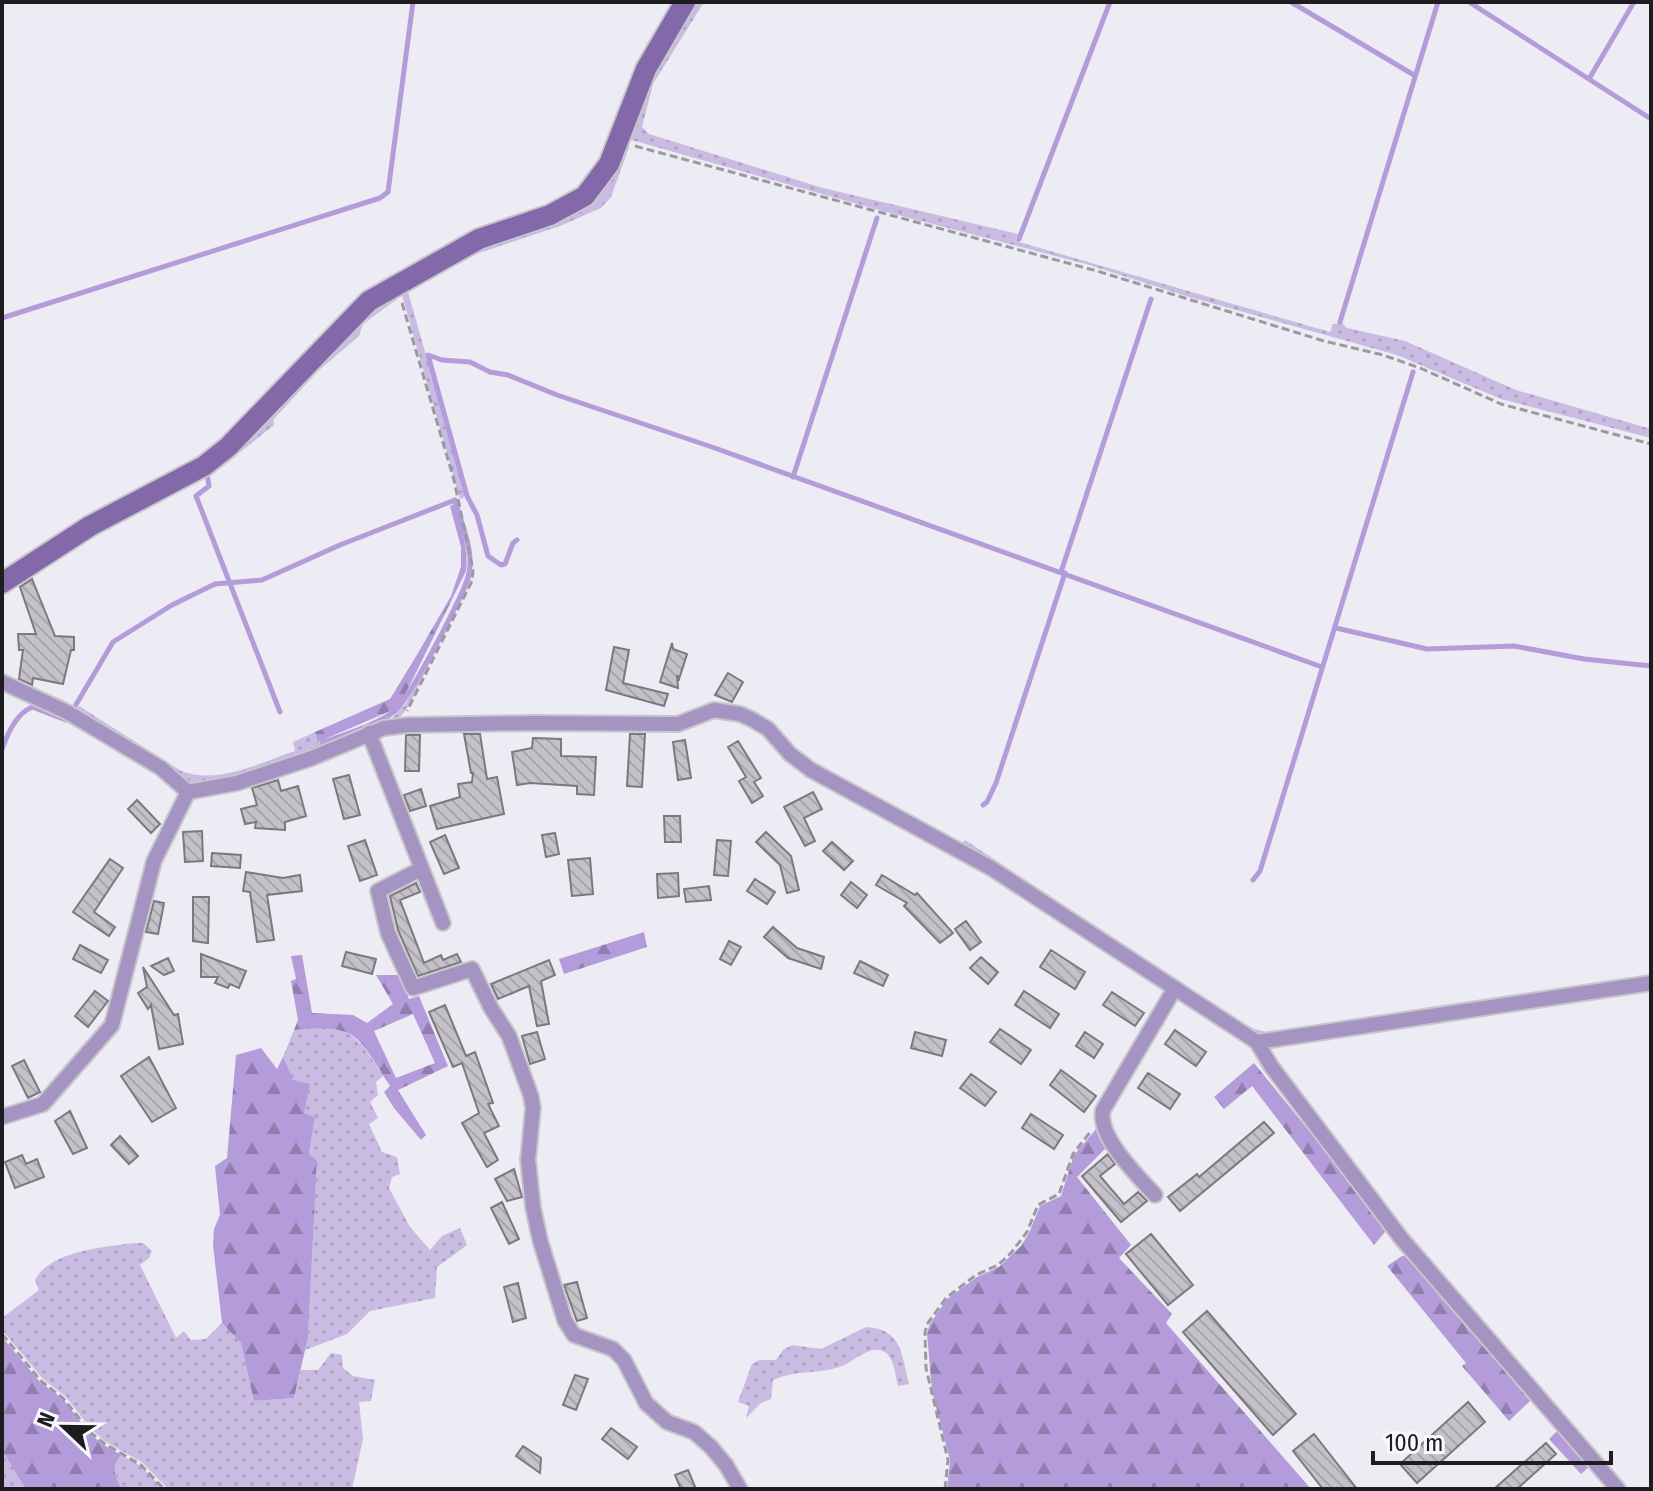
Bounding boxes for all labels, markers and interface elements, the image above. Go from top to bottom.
north arrow [24,1387,104,1467]
text: N [31,1409,61,1431]
scale bar [1373,1415,1611,1465]
text: 100 m [1385,1429,1443,1457]

